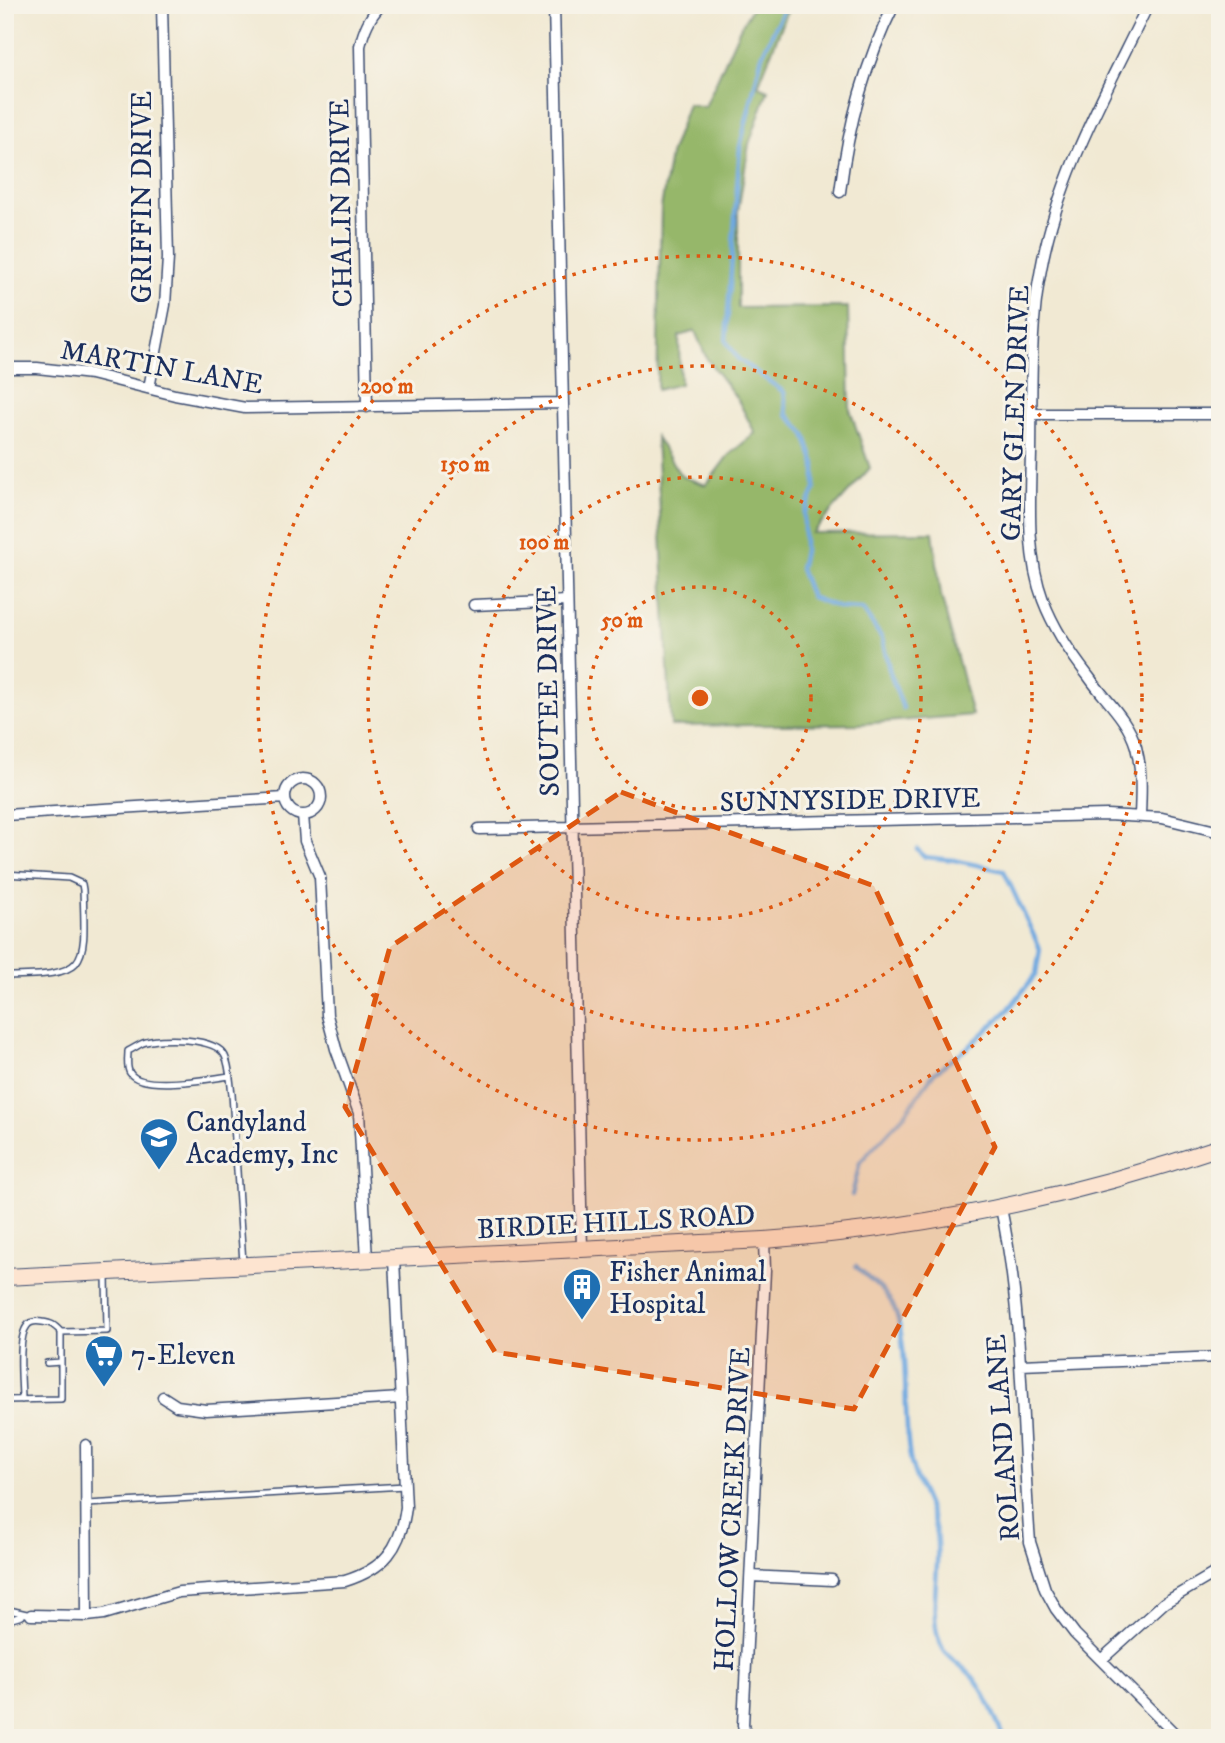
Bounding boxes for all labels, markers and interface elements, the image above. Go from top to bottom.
street label: GRIFFIN DRIVE [125,91,160,303]
street label: CHALIN DRIVE [322,98,361,308]
street label: GARY GLEN DRIVE [994,284,1037,542]
street label: MARTIN LANE [58,332,266,403]
text: 200 m [360,374,414,400]
text: 150 m [440,452,490,478]
text: 100 m [519,530,569,556]
street label: SOUTEE DRIVE [529,585,568,797]
text: 50 m [600,608,643,634]
centre of rings [688,686,712,710]
street label: SUNNYSIDE DRIVE [719,781,981,820]
place label: Candyland Academy, Inc [186,1105,338,1172]
school or university icon: Candyland Academy, Inc [138,1116,180,1171]
street label: BIRDIE HILLS ROAD [476,1198,756,1247]
place label: Fisher Animal Hospital [609,1255,767,1322]
building icon: Fisher Animal Hospital [561,1266,603,1321]
supermarket icon: 7-Eleven [83,1333,125,1388]
street label: ROLAND LANE [979,1333,1028,1543]
place label: 7-Eleven [131,1338,236,1373]
street label: HOLLOW CREEK DRIVE [707,1346,758,1672]

